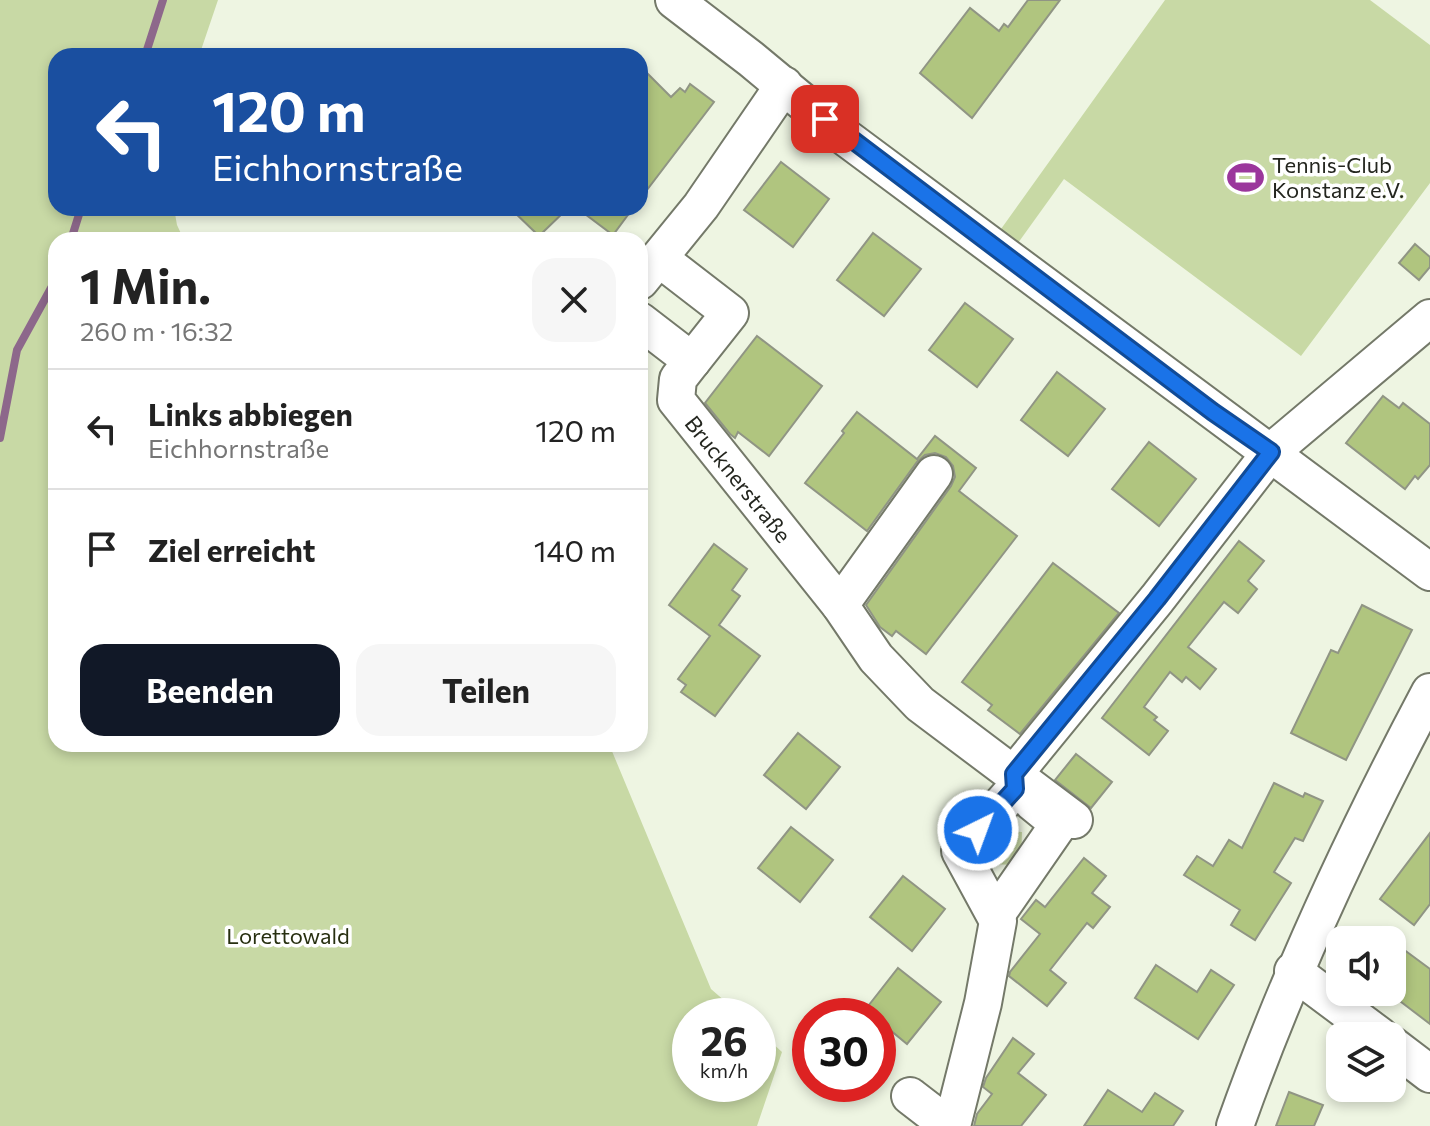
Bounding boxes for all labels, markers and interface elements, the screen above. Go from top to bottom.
text: 120 m [212,75,366,144]
icon: left [80,80,184,184]
pin [791,85,859,153]
icon: arrive [803,97,847,141]
text: Eichhornstraße [212,144,463,188]
place label: Tennis-Club Konstanz e.V. [1272,151,1404,203]
sports icon: Tennis-Club Konstanz e.V. [1227,158,1265,196]
text: 1 Min. [80,255,211,314]
button: close [532,258,616,342]
text: 260 m · 16:32 [80,315,233,346]
text: Links abbiegen [148,395,353,432]
icon: left [80,407,124,451]
street label: Brucknerstraße [680,410,798,547]
text: 120 m [535,411,616,448]
text: Eichhornstraße [148,432,329,463]
icon: arrive [80,527,124,571]
text: Ziel erreicht [148,531,316,568]
text: 140 m [534,531,616,568]
button: Beenden [80,644,340,736]
button: Teilen [356,644,616,736]
position arrow [936,788,1020,872]
park label: Lorettowald [226,922,350,949]
map controls [1326,926,1406,1102]
button: sound [1326,926,1406,1006]
speed limit sign: 30 [792,998,896,1102]
text: 26 [700,1015,748,1064]
button: layers [1326,1022,1406,1102]
text: km/h [700,1058,748,1082]

